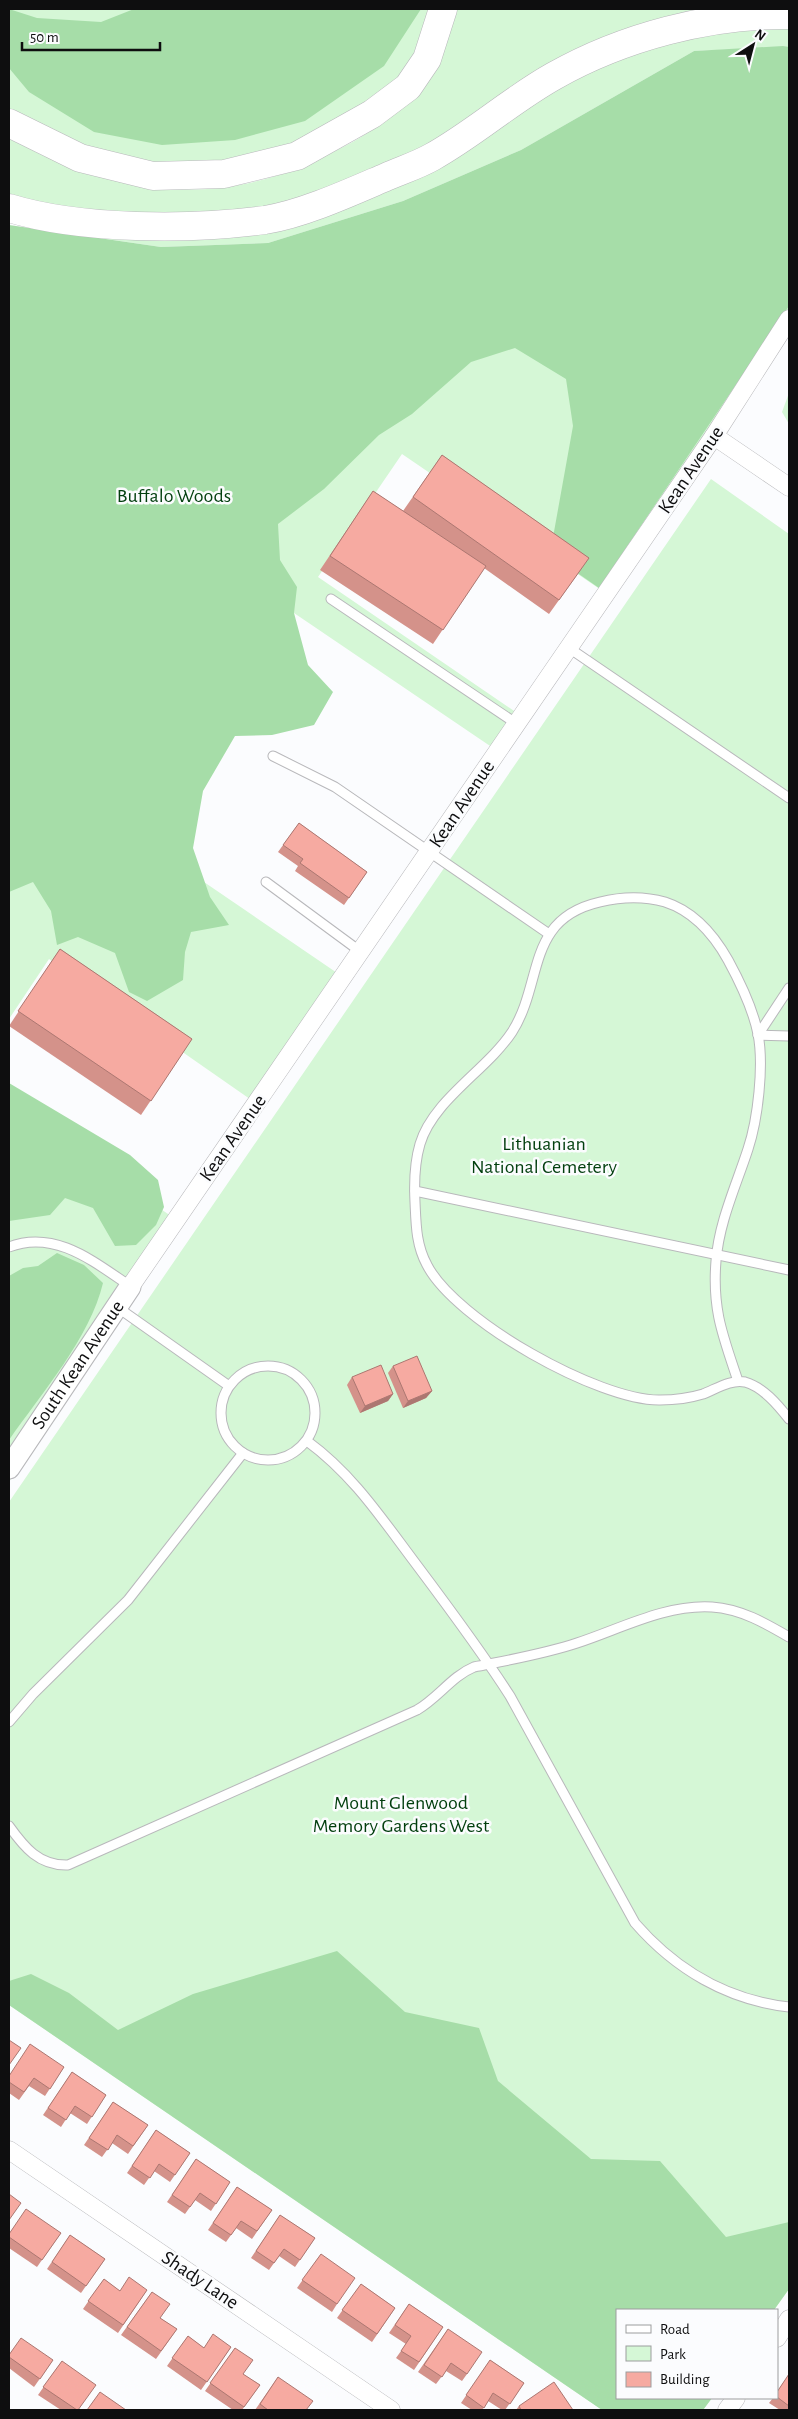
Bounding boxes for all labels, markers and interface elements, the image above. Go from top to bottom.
scale bar [22,20,160,52]
north arrow [728,20,778,70]
text: N [752,27,768,44]
text: 50 m [30,30,59,45]
street label: Kean Avenue [655,423,727,517]
park label: Buffalo Woods [117,486,231,506]
street label: Kean Avenue [426,757,498,851]
street label: Kean Avenue [196,1091,270,1185]
park label: Lithuanian National Cemetery [471,1134,618,1177]
street label: South Kean Avenue [28,1297,128,1433]
park label: Mount Glenwood Memory Gardens West [313,1793,490,1836]
street label: Shady Lane [158,2247,242,2313]
legend [616,2309,778,2399]
text: Road [660,2322,690,2337]
text: Park [660,2347,686,2362]
text: Building [660,2372,710,2387]

